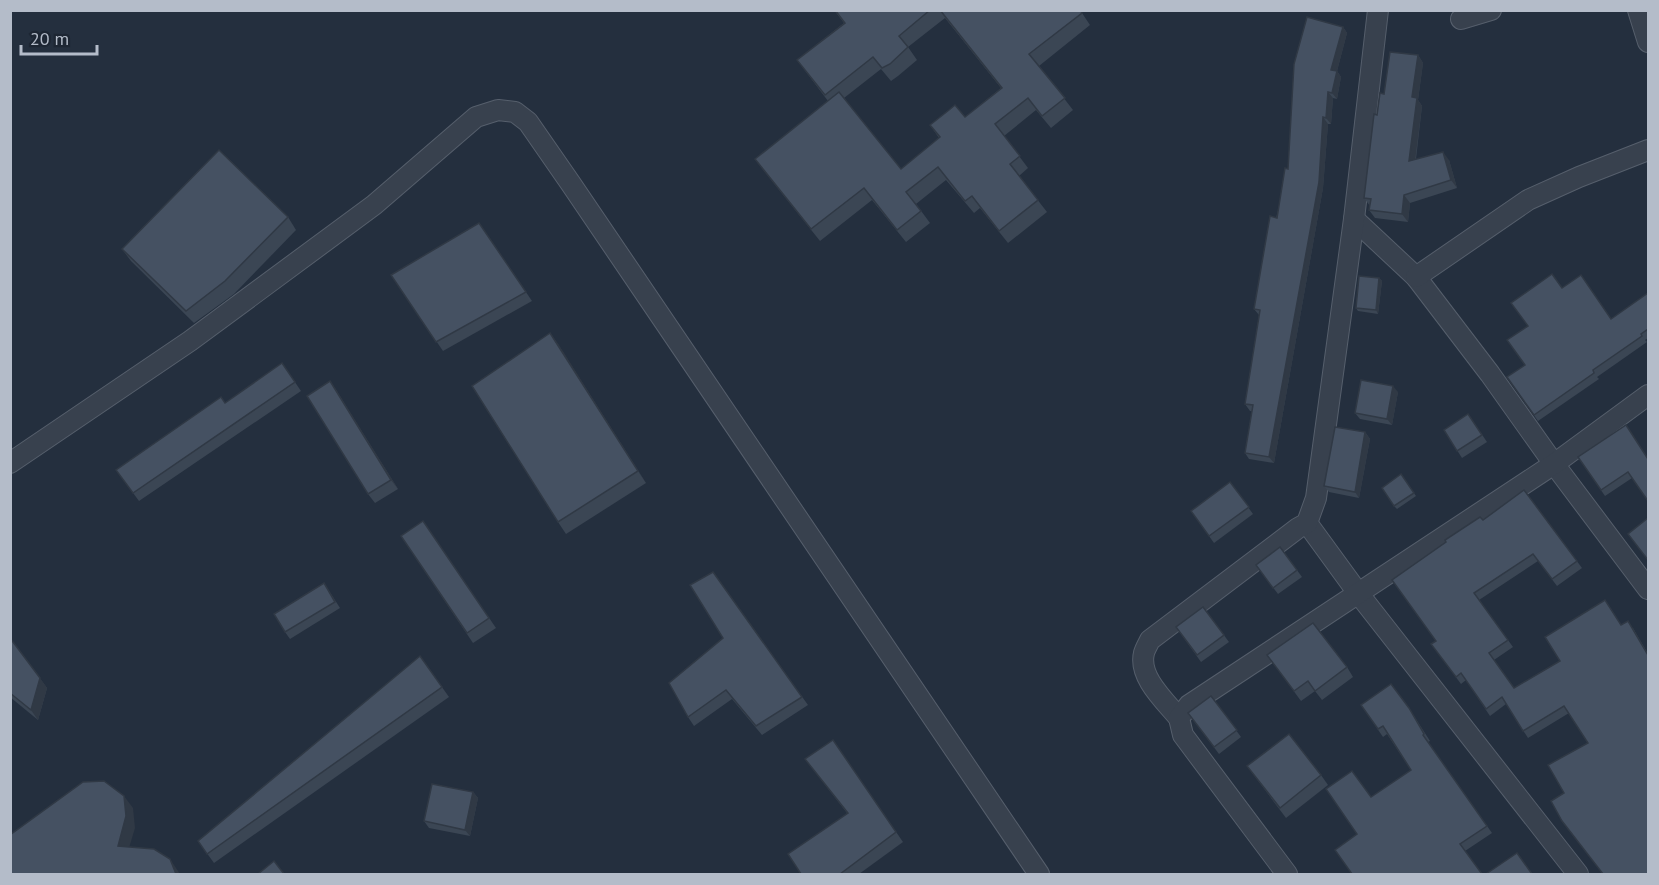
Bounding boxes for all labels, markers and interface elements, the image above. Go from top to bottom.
scale bar [21,18,98,56]
text: 20 m [30,27,69,50]

